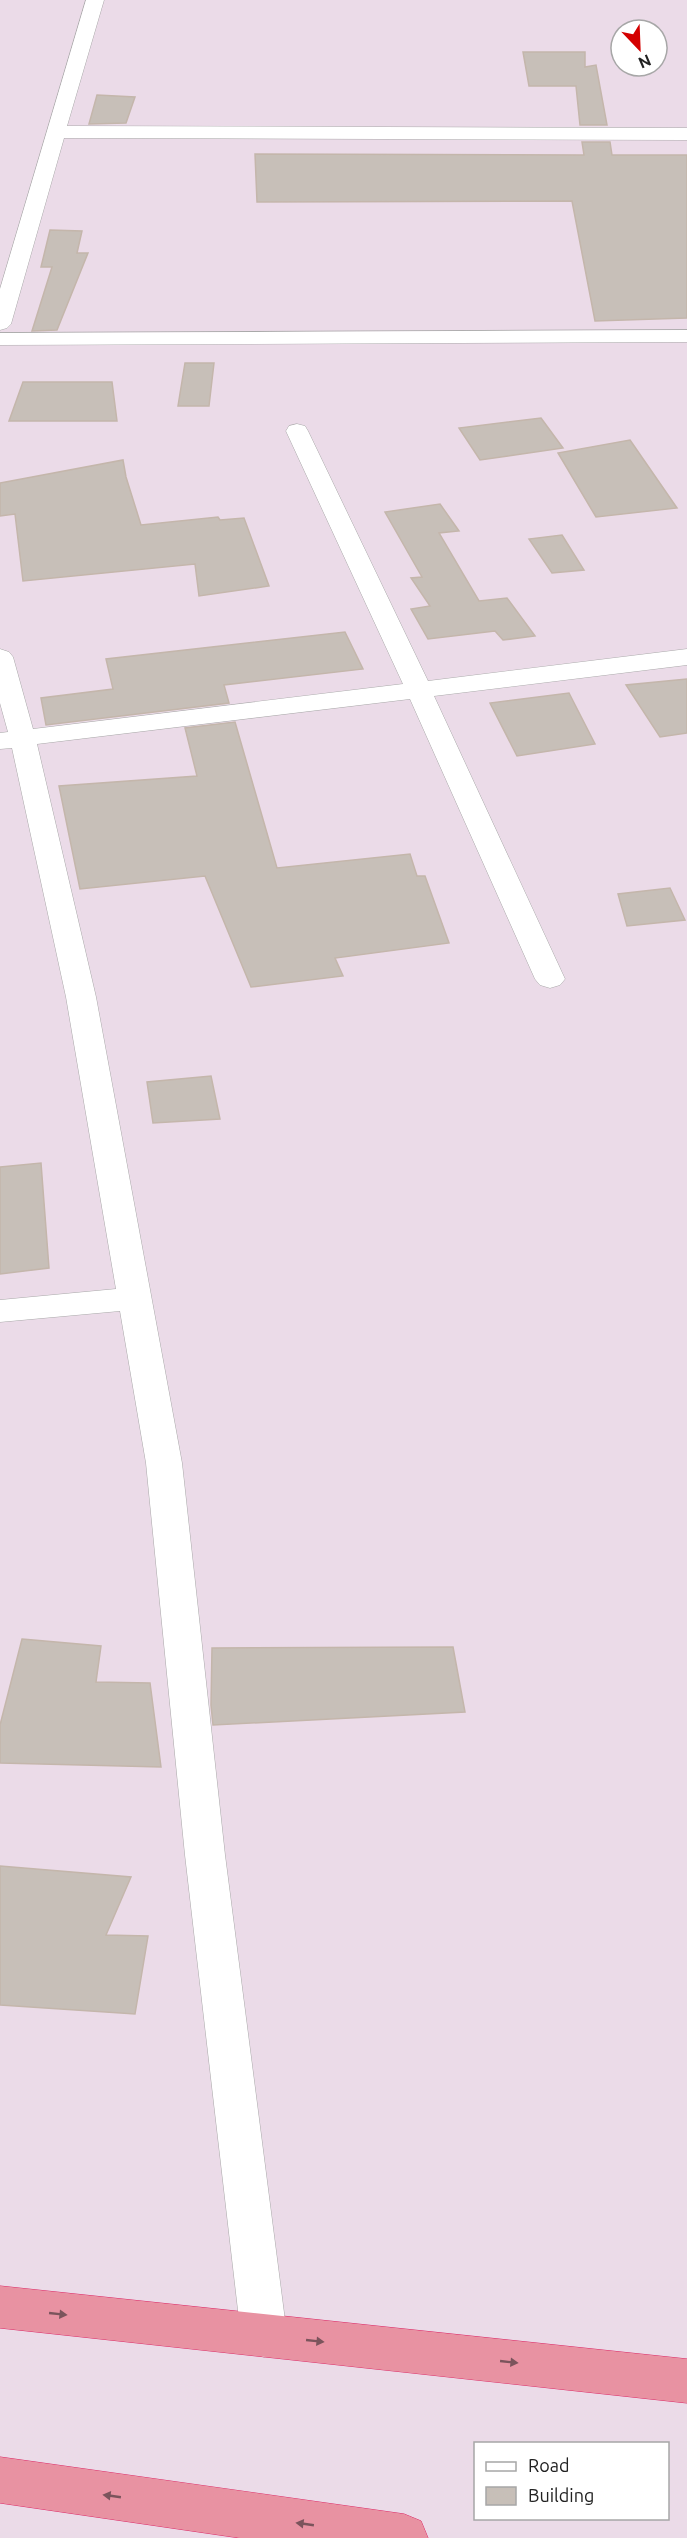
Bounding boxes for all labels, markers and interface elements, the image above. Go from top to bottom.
north arrow [609,18,669,78]
text: N [636,51,654,72]
one-way arrow [49,2309,68,2318]
one-way arrow [305,2336,324,2346]
one-way arrow [499,2357,518,2367]
legend [474,2442,669,2520]
text: Road [528,2455,570,2475]
text: Building [528,2485,594,2505]
one-way arrow [102,2491,121,2500]
one-way arrow [295,2519,314,2528]

